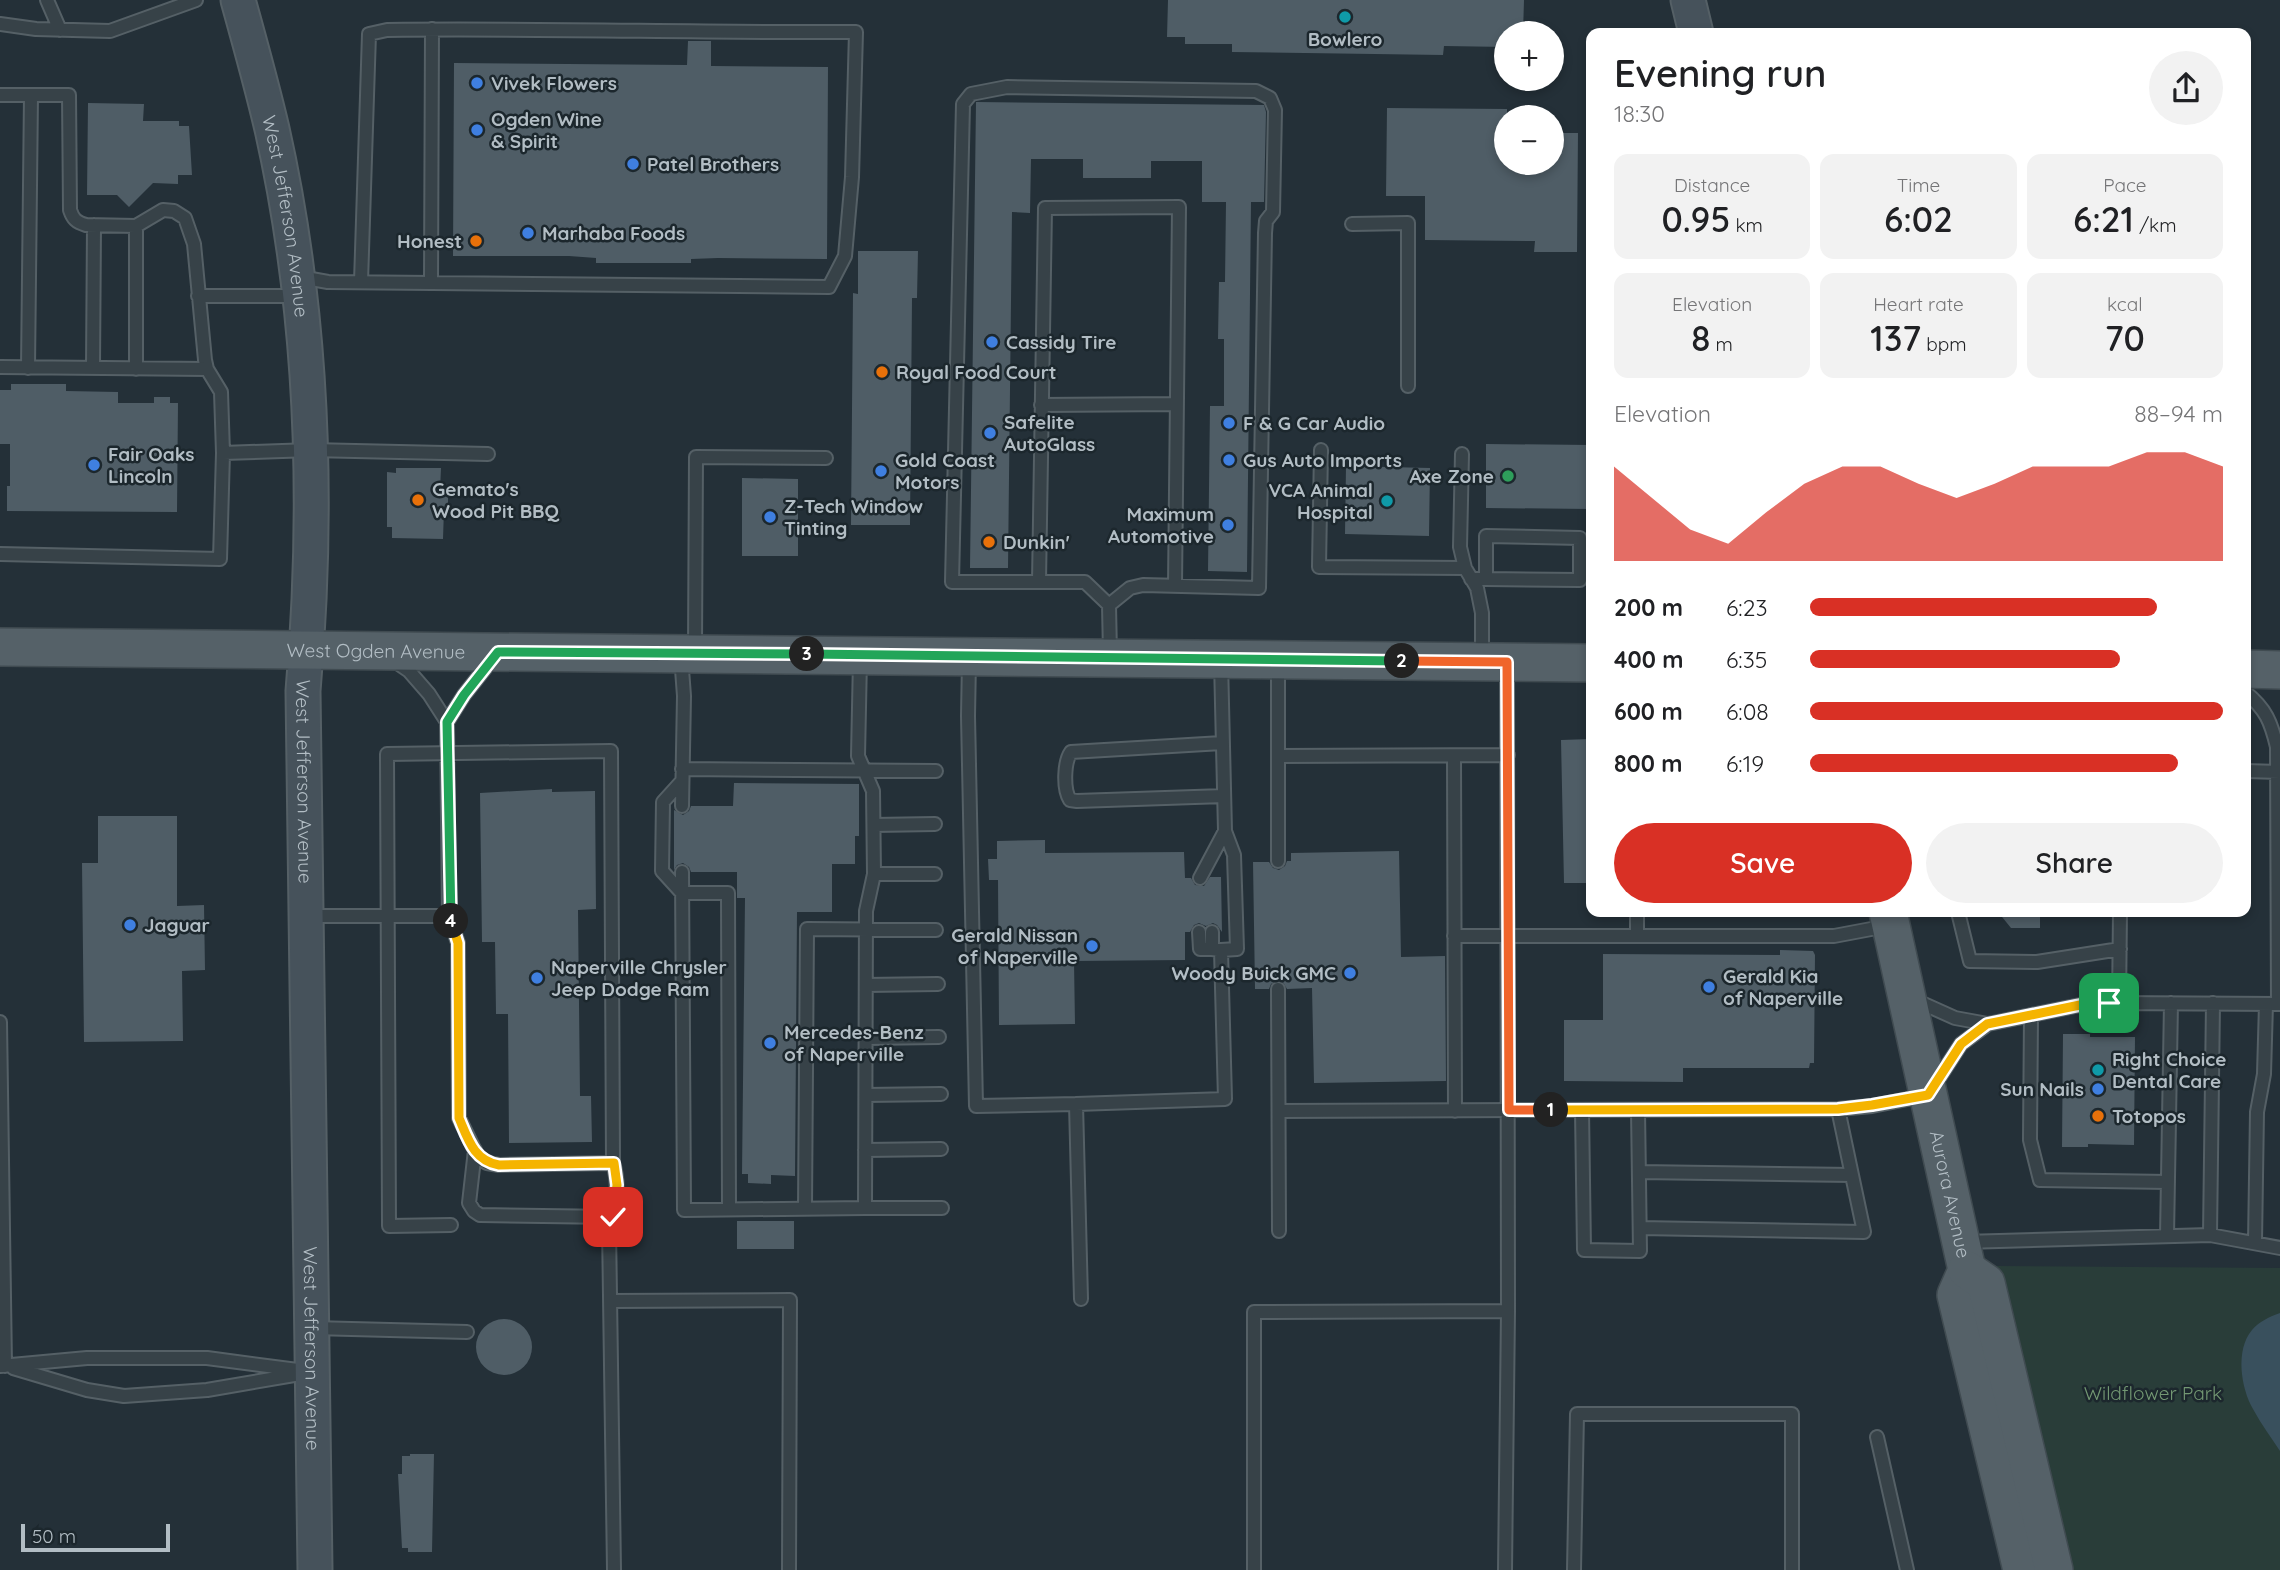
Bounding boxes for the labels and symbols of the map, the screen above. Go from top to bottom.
marker: Bowlero [1337,9,1353,25]
place label: Bowlero [1308,27,1382,51]
place label: Vivek Flowers [491,71,617,95]
marker: Vivek Flowers [469,75,485,91]
place label: Ogden Wine & Spirit [491,107,602,153]
street label: West Jefferson Avenue [257,113,314,319]
marker: Ogden Wine & Spirit [469,122,485,138]
place label: Patel Brothers [647,152,779,176]
marker: Patel Brothers [625,156,641,172]
place label: Marhaba Foods [542,221,685,245]
marker: Marhaba Foods [520,225,536,241]
place label: Honest [397,229,462,253]
marker: Honest [468,233,484,249]
place label: Cassidy Tire [1006,330,1116,354]
marker: Cassidy Tire [984,334,1000,350]
place label: Royal Food Court [896,360,1057,384]
marker: Royal Food Court [874,364,890,380]
place label: Safelite AutoGlass [1004,410,1095,456]
place label: F & G Car Audio [1243,411,1385,435]
marker: F & G Car Audio [1221,415,1237,431]
marker: Safelite AutoGlass [982,425,998,441]
place label: Fair Oaks Lincoln [108,442,195,488]
place label: Gold Coast Motors [895,448,995,494]
place label: Gus Auto Imports [1243,448,1402,472]
marker: Gus Auto Imports [1221,452,1237,468]
marker: Fair Oaks Lincoln [86,457,102,473]
marker: Gold Coast Motors [873,463,889,479]
place label: Axe Zone [1409,464,1494,488]
marker: Axe Zone [1500,468,1516,484]
place label: Gemato's Wood Pit BBQ [432,477,560,523]
place label: VCA Animal Hospital [1268,478,1373,524]
marker: Gemato's Wood Pit BBQ [410,492,426,508]
marker: VCA Animal Hospital [1379,493,1395,509]
place label: Z-Tech Window Tinting [784,494,924,540]
place label: Maximum Automotive [1108,502,1214,548]
marker: Z-Tech Window Tinting [762,509,778,525]
marker: Maximum Automotive [1220,517,1236,533]
place label: Dunkin' [1003,530,1070,554]
marker: Dunkin' [981,534,997,550]
pin: 3 [790,636,824,672]
street label: West Ogden Avenue [286,638,466,664]
pin: 2 [1384,644,1420,678]
street label: West Jefferson Avenue [291,678,318,884]
pin: 4 [434,904,468,939]
place label: Jaguar [144,913,210,937]
marker: Jaguar [122,917,138,933]
place label: Gerald Nissan of Naperville [951,923,1078,969]
marker: Gerald Nissan of Naperville [1084,938,1100,954]
place label: Naperville Chrysler Jeep Dodge Ram [551,955,727,1001]
place label: Woody Buick GMC [1171,961,1336,985]
place label: Gerald Kia of Naperville [1723,964,1843,1010]
marker: Woody Buick GMC [1342,965,1358,981]
marker: Naperville Chrysler Jeep Dodge Ram [529,970,545,986]
pin [2079,973,2139,1033]
marker: Gerald Kia of Naperville [1701,979,1717,995]
place label: Mercedes-Benz of Naperville [784,1020,924,1066]
marker: Mercedes-Benz of Naperville [762,1035,778,1051]
place label: Right Choice Dental Care [2112,1047,2226,1093]
marker: Right Choice Dental Care [2090,1062,2106,1078]
place label: Sun Nails [2000,1077,2084,1101]
marker: Sun Nails [2090,1081,2106,1097]
pin: 1 [1534,1092,1568,1128]
place label: Totopos [2112,1104,2186,1128]
marker: Totopos [2090,1108,2106,1124]
street label: Aurora Avenue [1925,1128,1976,1260]
pin [583,1187,643,1247]
street label: West Jefferson Avenue [299,1246,325,1451]
park label: Wildflower Park [2084,1381,2222,1405]
scale bar [21,1521,170,1553]

